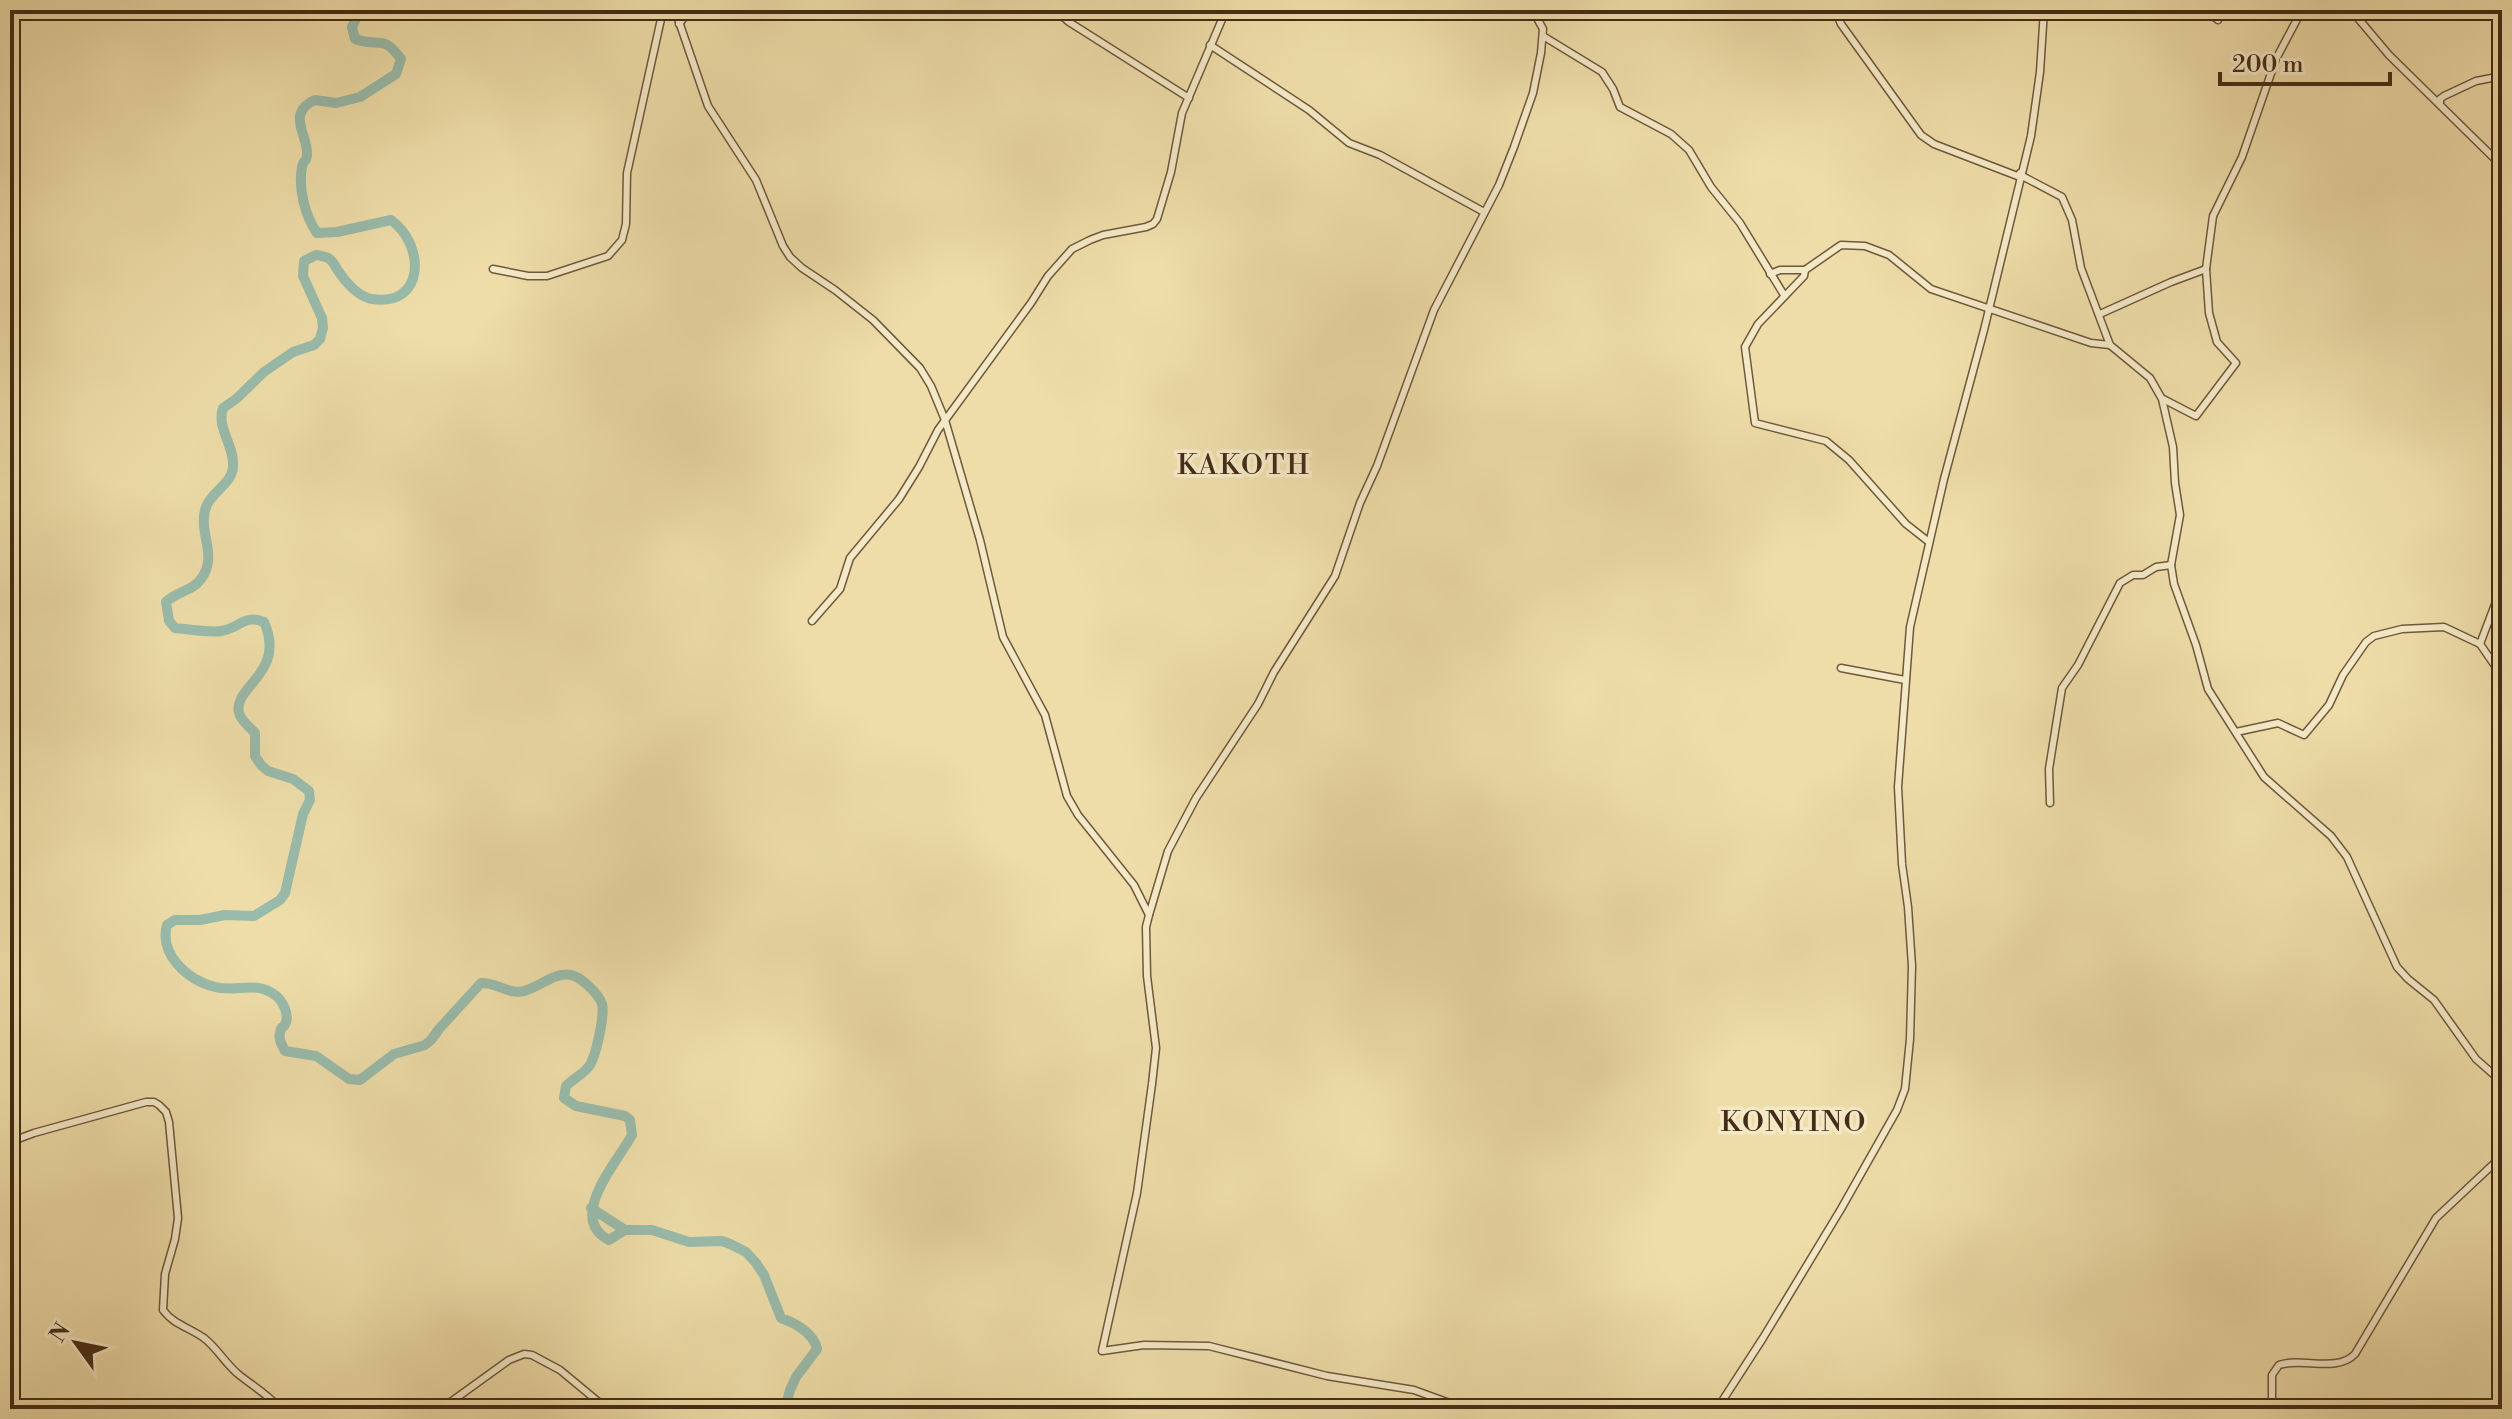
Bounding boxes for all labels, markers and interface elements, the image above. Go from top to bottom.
scale bar [2220,36,2390,86]
text: 200 m [2232,50,2303,80]
district label: KAKOTH [1177,448,1311,483]
district label: KONYINO [1721,1105,1867,1140]
north arrow [36,1303,116,1383]
text: N [44,1318,77,1348]

